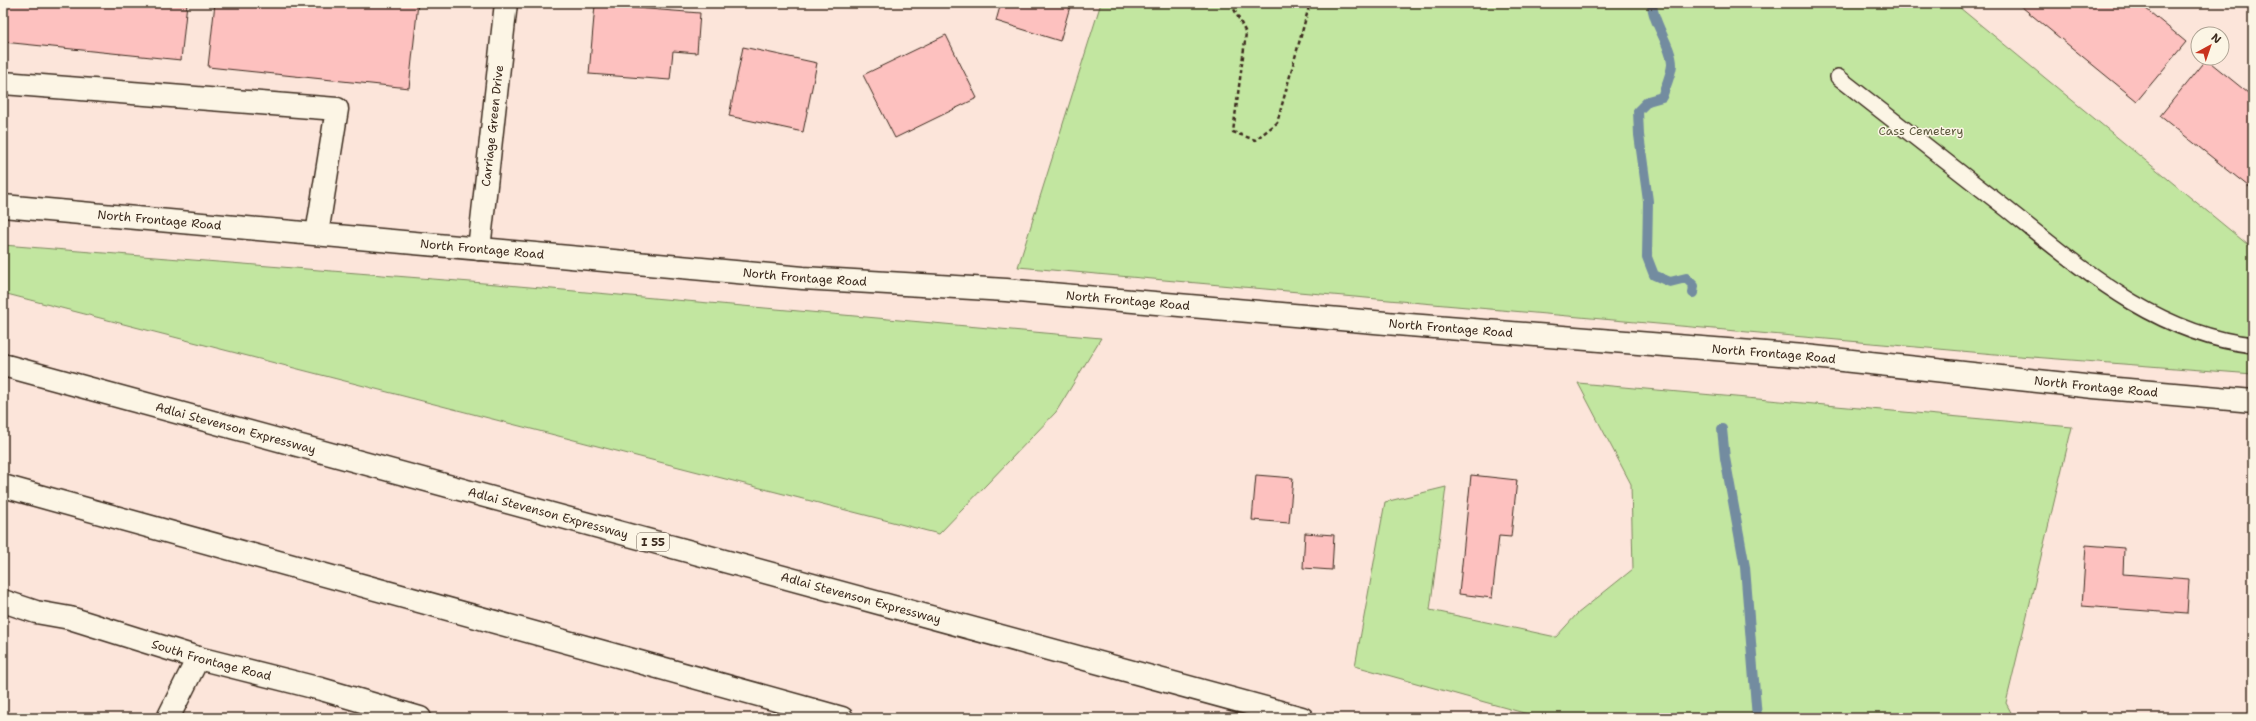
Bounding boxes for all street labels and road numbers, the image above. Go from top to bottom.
street label: Carriage Green Drive [478,64,507,187]
street label: North Frontage Road [97,207,222,234]
street label: North Frontage Road [419,236,545,263]
street label: North Frontage Road [742,265,868,290]
street label: North Frontage Road [1065,287,1191,314]
street label: North Frontage Road [1388,315,1514,341]
street label: North Frontage Road [1711,341,1837,367]
street label: North Frontage Road [2033,373,2159,401]
street label: Adlai Stevenson Expressway [154,399,318,458]
street label: Adlai Stevenson Expressway [466,484,630,543]
road number: I 55 [637,533,669,551]
street label: Adlai Stevenson Expressway [779,569,943,628]
street label: South Frontage Road [150,636,273,684]

